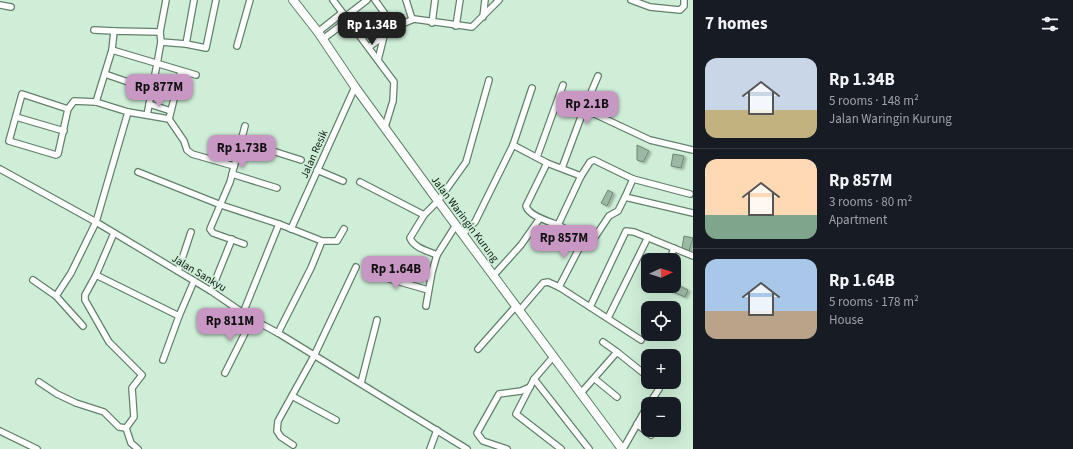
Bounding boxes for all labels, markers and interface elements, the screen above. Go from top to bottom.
pin: Rp 1.34B [331,12,413,46]
text: 7 homes [705,12,767,36]
icon: filters [1039,13,1061,35]
text: Rp 1.34B [347,16,397,34]
text: Rp 1.34B [829,68,895,92]
pin: Rp 877M [122,74,196,108]
icon: home [737,74,785,122]
text: Rp 877M [135,78,183,96]
pin: Rp 2.1B [550,91,624,125]
text: 5 rooms · 148 m² [829,92,919,110]
text: Rp 2.1B [565,95,609,113]
text: Jalan Waringin Kurung [829,110,952,128]
street label: Jalan Resik [297,127,332,181]
pin: Rp 1.73B [201,135,283,169]
text: Rp 1.73B [217,139,267,157]
text: Rp 857M [829,169,892,193]
street label: Jalan Waringin Kurung [428,173,503,265]
icon: home [737,175,785,223]
text: 3 rooms · 80 m² [829,193,912,211]
text: Apartment [829,211,887,229]
pin: Rp 857M [527,225,601,259]
text: Rp 857M [540,229,588,247]
street label: Jalan Sankyu [169,251,229,295]
north arrow [641,253,681,293]
map controls [641,253,681,437]
pin: Rp 1.64B [355,256,437,290]
text: Rp 1.64B [371,260,421,278]
text: Rp 1.64B [829,269,895,293]
icon: home [737,275,785,323]
text: 5 rooms · 178 m² [829,293,919,311]
button: locate [641,301,681,341]
pin: Rp 811M [193,308,267,342]
text: House [829,311,864,329]
text: Rp 811M [206,312,254,330]
button: + [641,349,681,389]
button: − [641,397,681,437]

